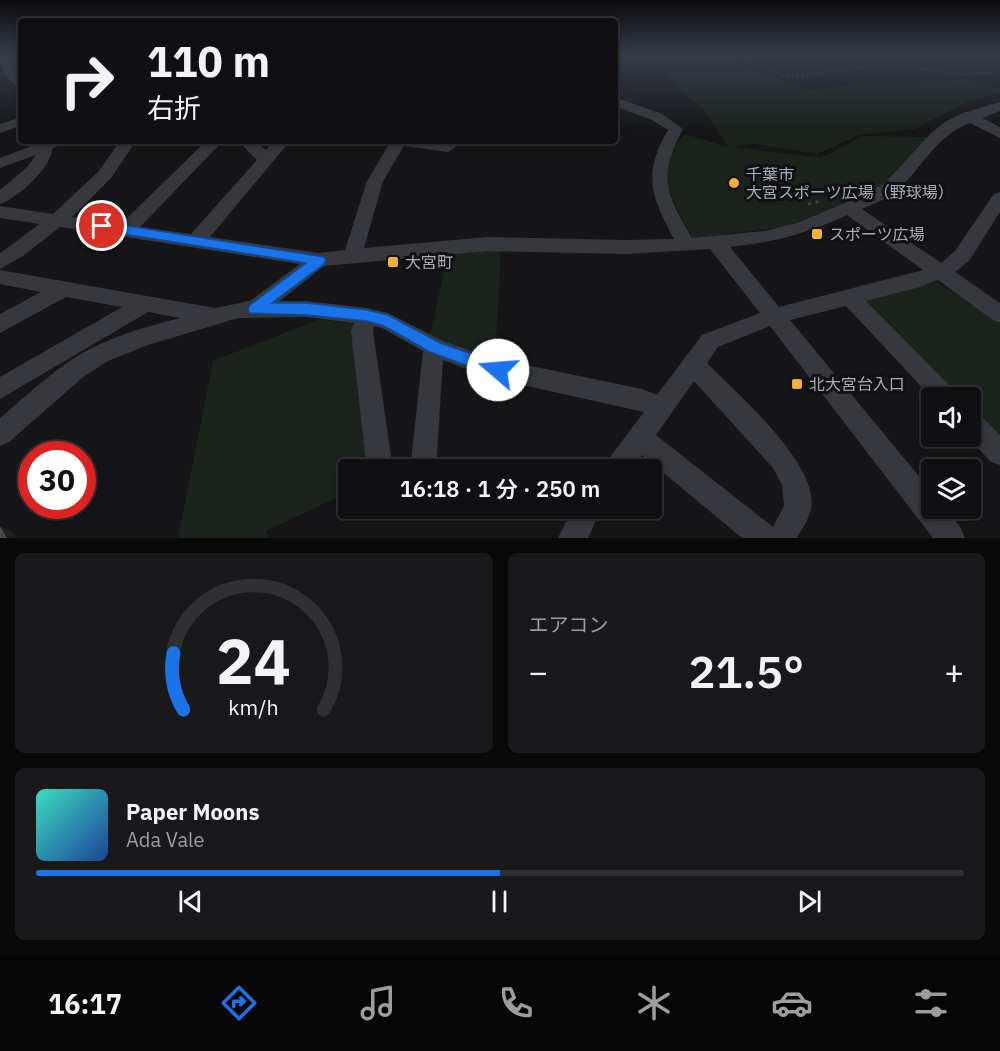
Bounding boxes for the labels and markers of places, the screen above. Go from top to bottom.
place label: 千葉市 大宮スポーツ広場（野球場） [746,164,954,202]
marker: 千葉市 大宮スポーツ広場（野球場） [727,176,741,190]
pin [76,200,127,251]
place label: スポーツ広場 [829,224,925,244]
marker: スポーツ広場 [810,227,824,241]
place label: 大宮町 [405,252,453,272]
marker: 大宮町 [386,255,400,269]
place label: 北大宮台入口 [809,374,905,394]
marker: 北大宮台入口 [790,377,804,391]

